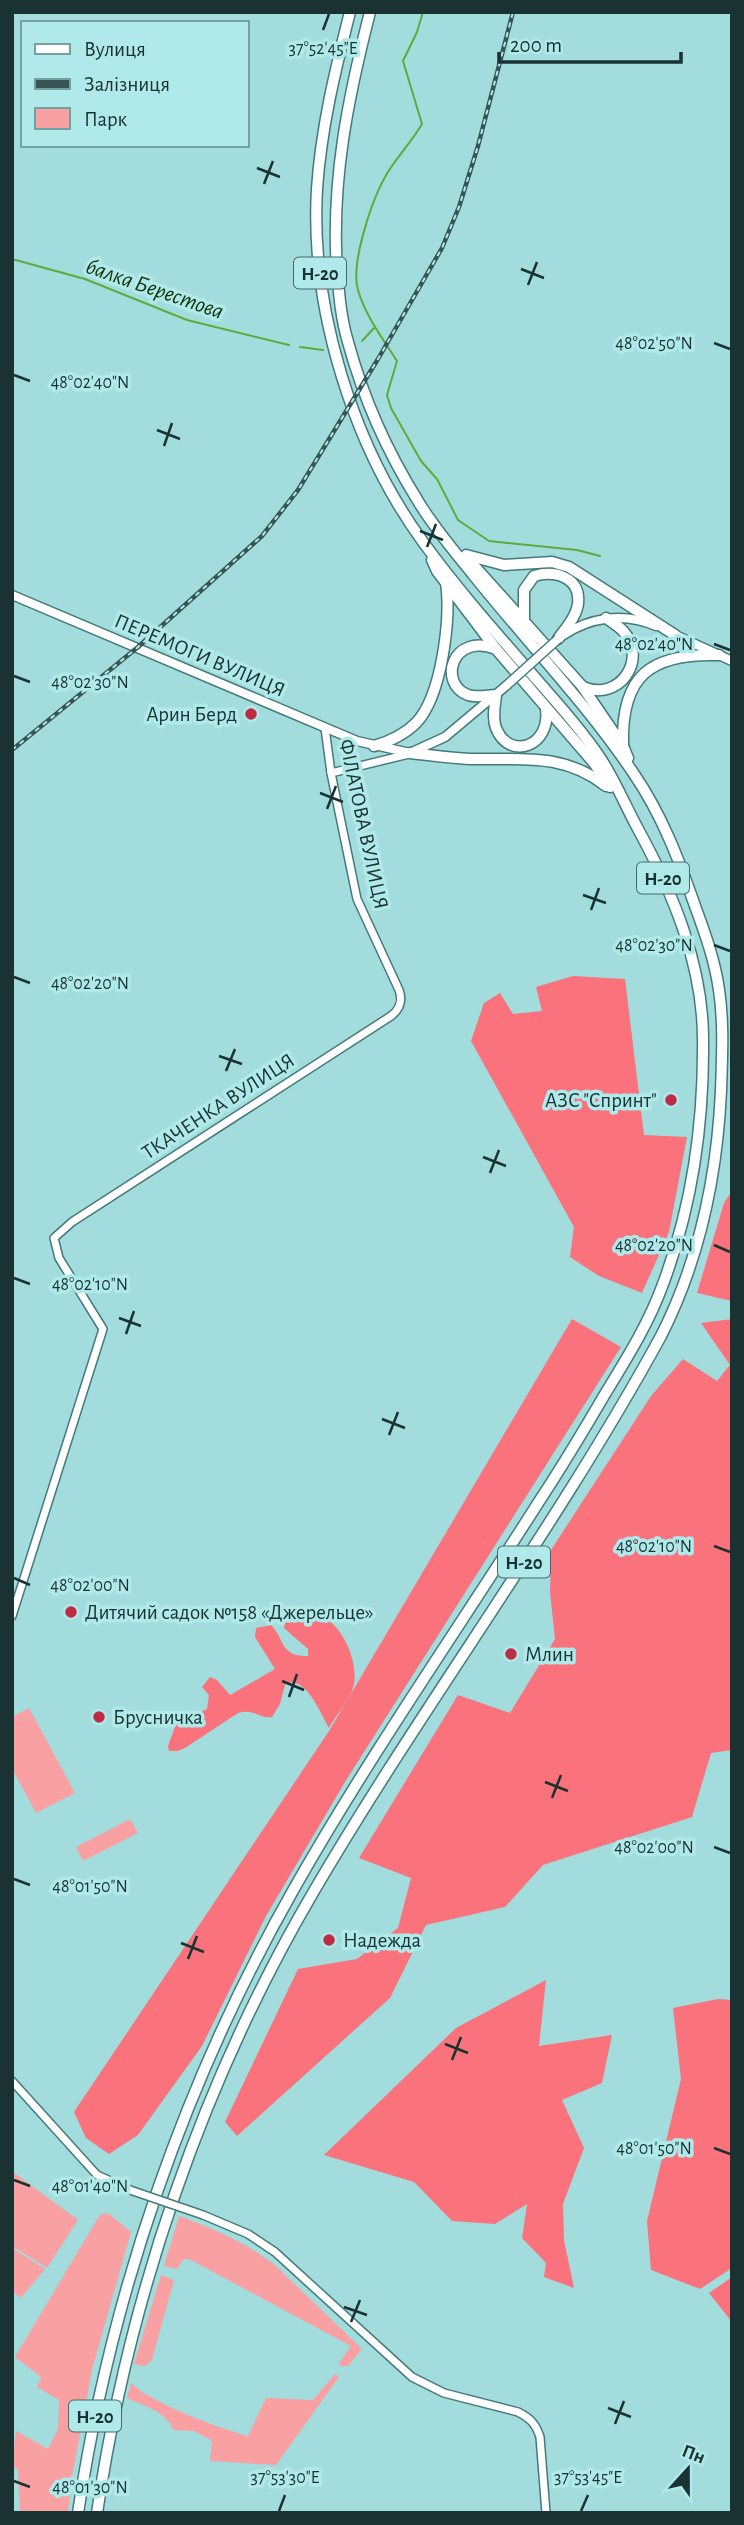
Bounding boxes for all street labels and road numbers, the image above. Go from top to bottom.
road number: Н-20 [294,258,346,288]
street label: ПЕРЕМОГИ ВУЛИЦЯ [111,610,288,701]
street label: ФІЛАТОВА ВУЛИЦЯ [335,737,392,911]
road number: Н-20 [637,862,689,894]
street label: ТКАЧЕНКА ВУЛИЦЯ [138,1049,298,1163]
road number: Н-20 [498,1546,550,1578]
road number: Н-20 [69,2400,121,2432]

